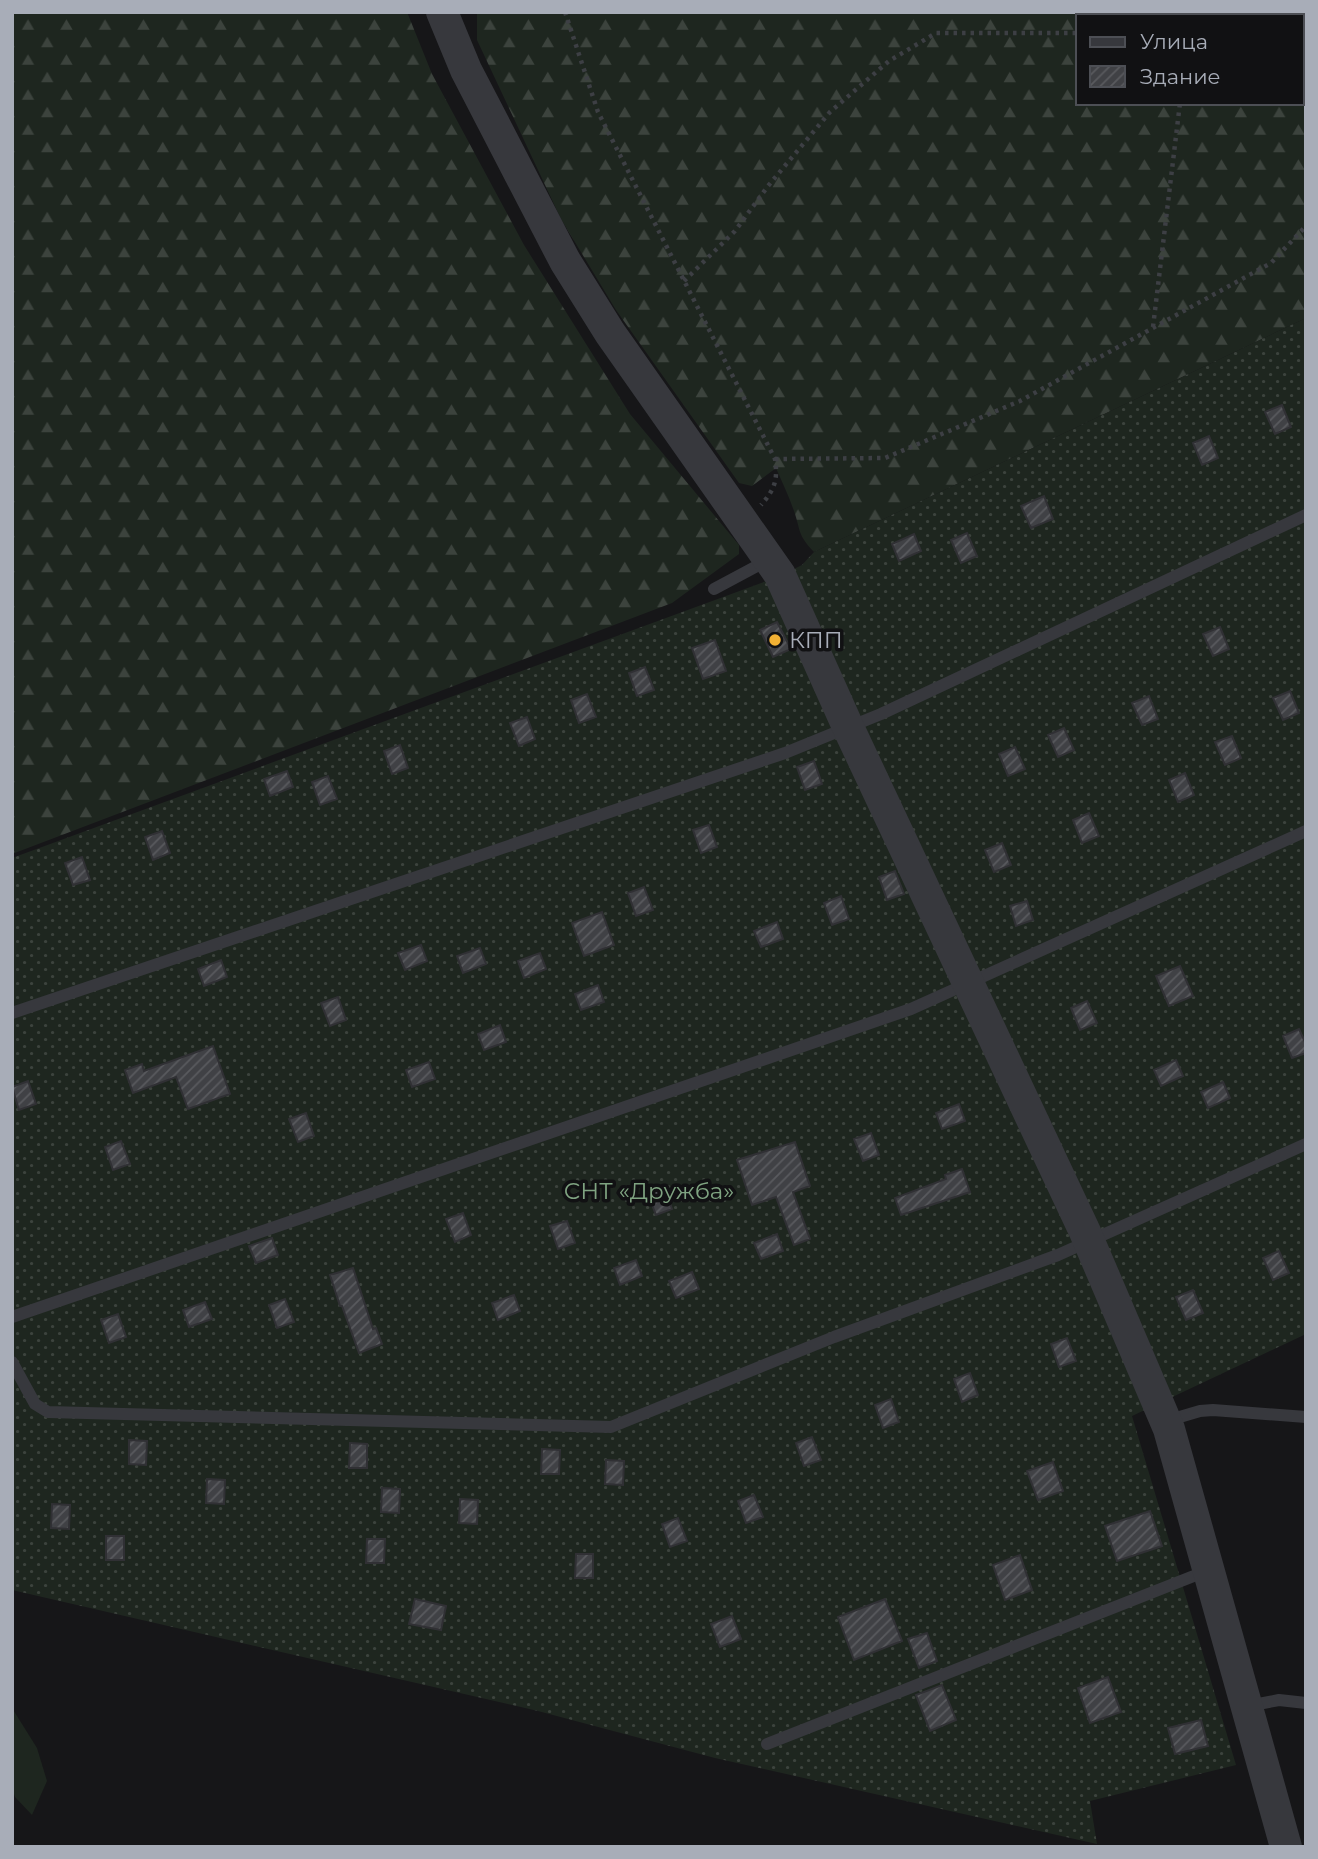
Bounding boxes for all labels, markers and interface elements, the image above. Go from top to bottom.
legend [1076,14,1304,105]
text: Улица [1140,29,1208,54]
text: Здание [1140,64,1221,89]
place label: КПП [789,626,843,654]
marker: КПП [767,632,783,648]
park label: СНТ «Дружба» [564,1177,734,1205]

